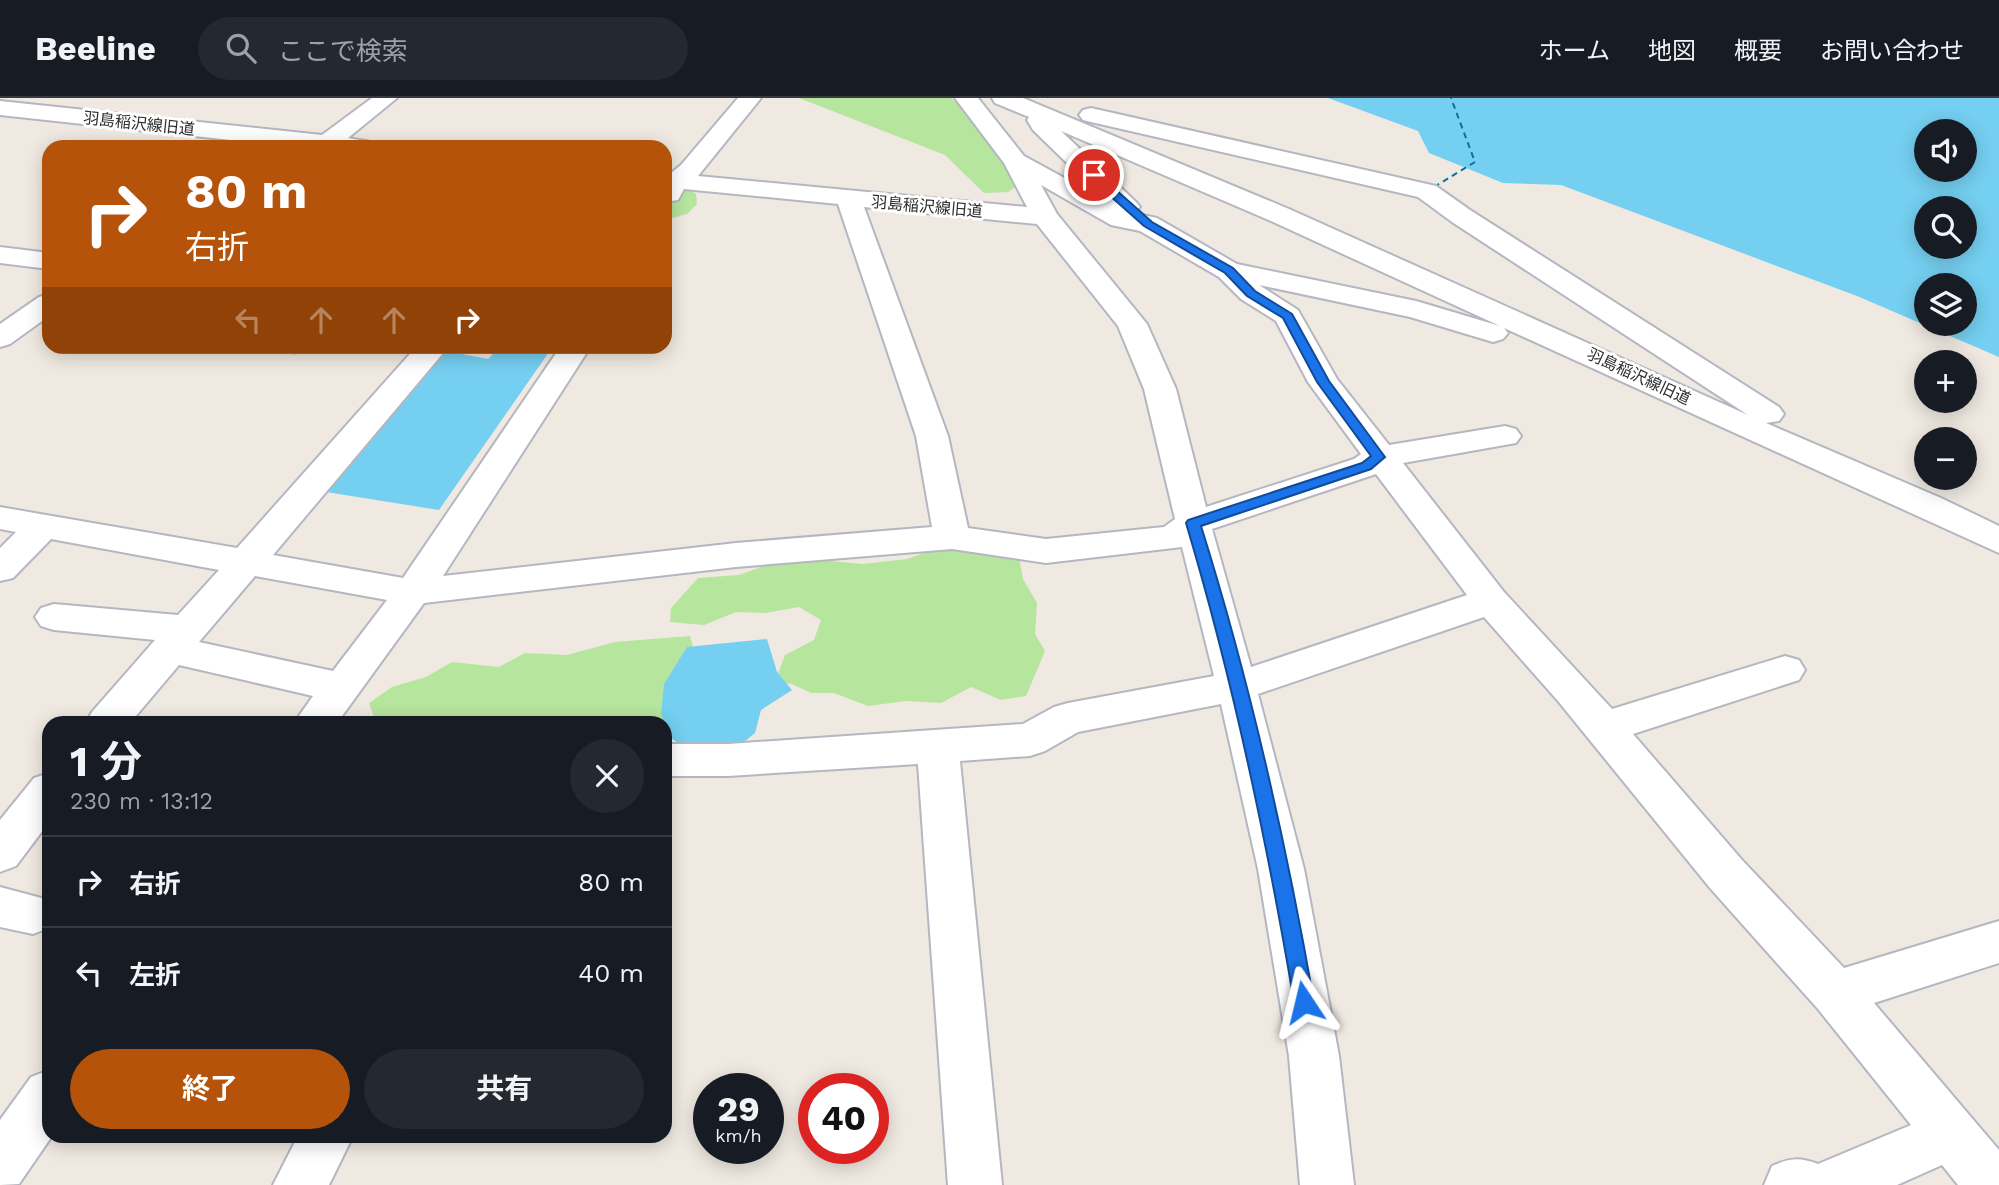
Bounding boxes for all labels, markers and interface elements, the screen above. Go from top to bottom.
search box [198,17,688,80]
text: Beeline [35,29,156,68]
icon: search [222,29,260,67]
text: ここで検索 [278,36,408,66]
text: ホーム [1539,37,1610,65]
text: 地図 [1648,37,1696,65]
text: 概要 [1734,37,1782,65]
text: お問い合わせ [1820,37,1964,65]
street label: 羽島稲沢線旧道 [82,108,196,139]
map controls [1914,119,1977,490]
button: sound [1914,119,1977,182]
pin [1064,145,1124,205]
icon: arrive [1075,156,1113,194]
text: 80 m [185,162,307,220]
icon: right [70,168,161,259]
street label: 羽島稲沢線旧道 [870,192,984,221]
button: search [1914,196,1977,259]
text: 右折 [185,228,249,266]
button: layers [1914,273,1977,336]
icon: left [229,301,267,339]
icon: ahead [302,301,340,339]
icon: ahead [375,301,413,339]
icon: right [448,301,486,339]
street label: 羽島稲沢線旧道 [1584,344,1694,409]
button: + [1914,350,1977,413]
button: − [1914,427,1977,490]
text: 1 分 [70,737,142,786]
button: close [570,739,644,813]
text: 230 m · 13:12 [70,788,213,815]
icon: right [70,863,108,901]
text: 80 m [578,867,644,897]
text: 右折 [129,869,181,899]
icon: left [70,954,108,992]
text: 40 m [578,958,644,988]
text: 左折 [129,960,181,990]
position arrow [1267,965,1341,1039]
button: 終了 [70,1049,350,1129]
button: 共有 [364,1049,644,1129]
speed limit sign: 40 [798,1073,889,1164]
text: 29 [717,1088,760,1130]
text: km/h [715,1125,762,1146]

